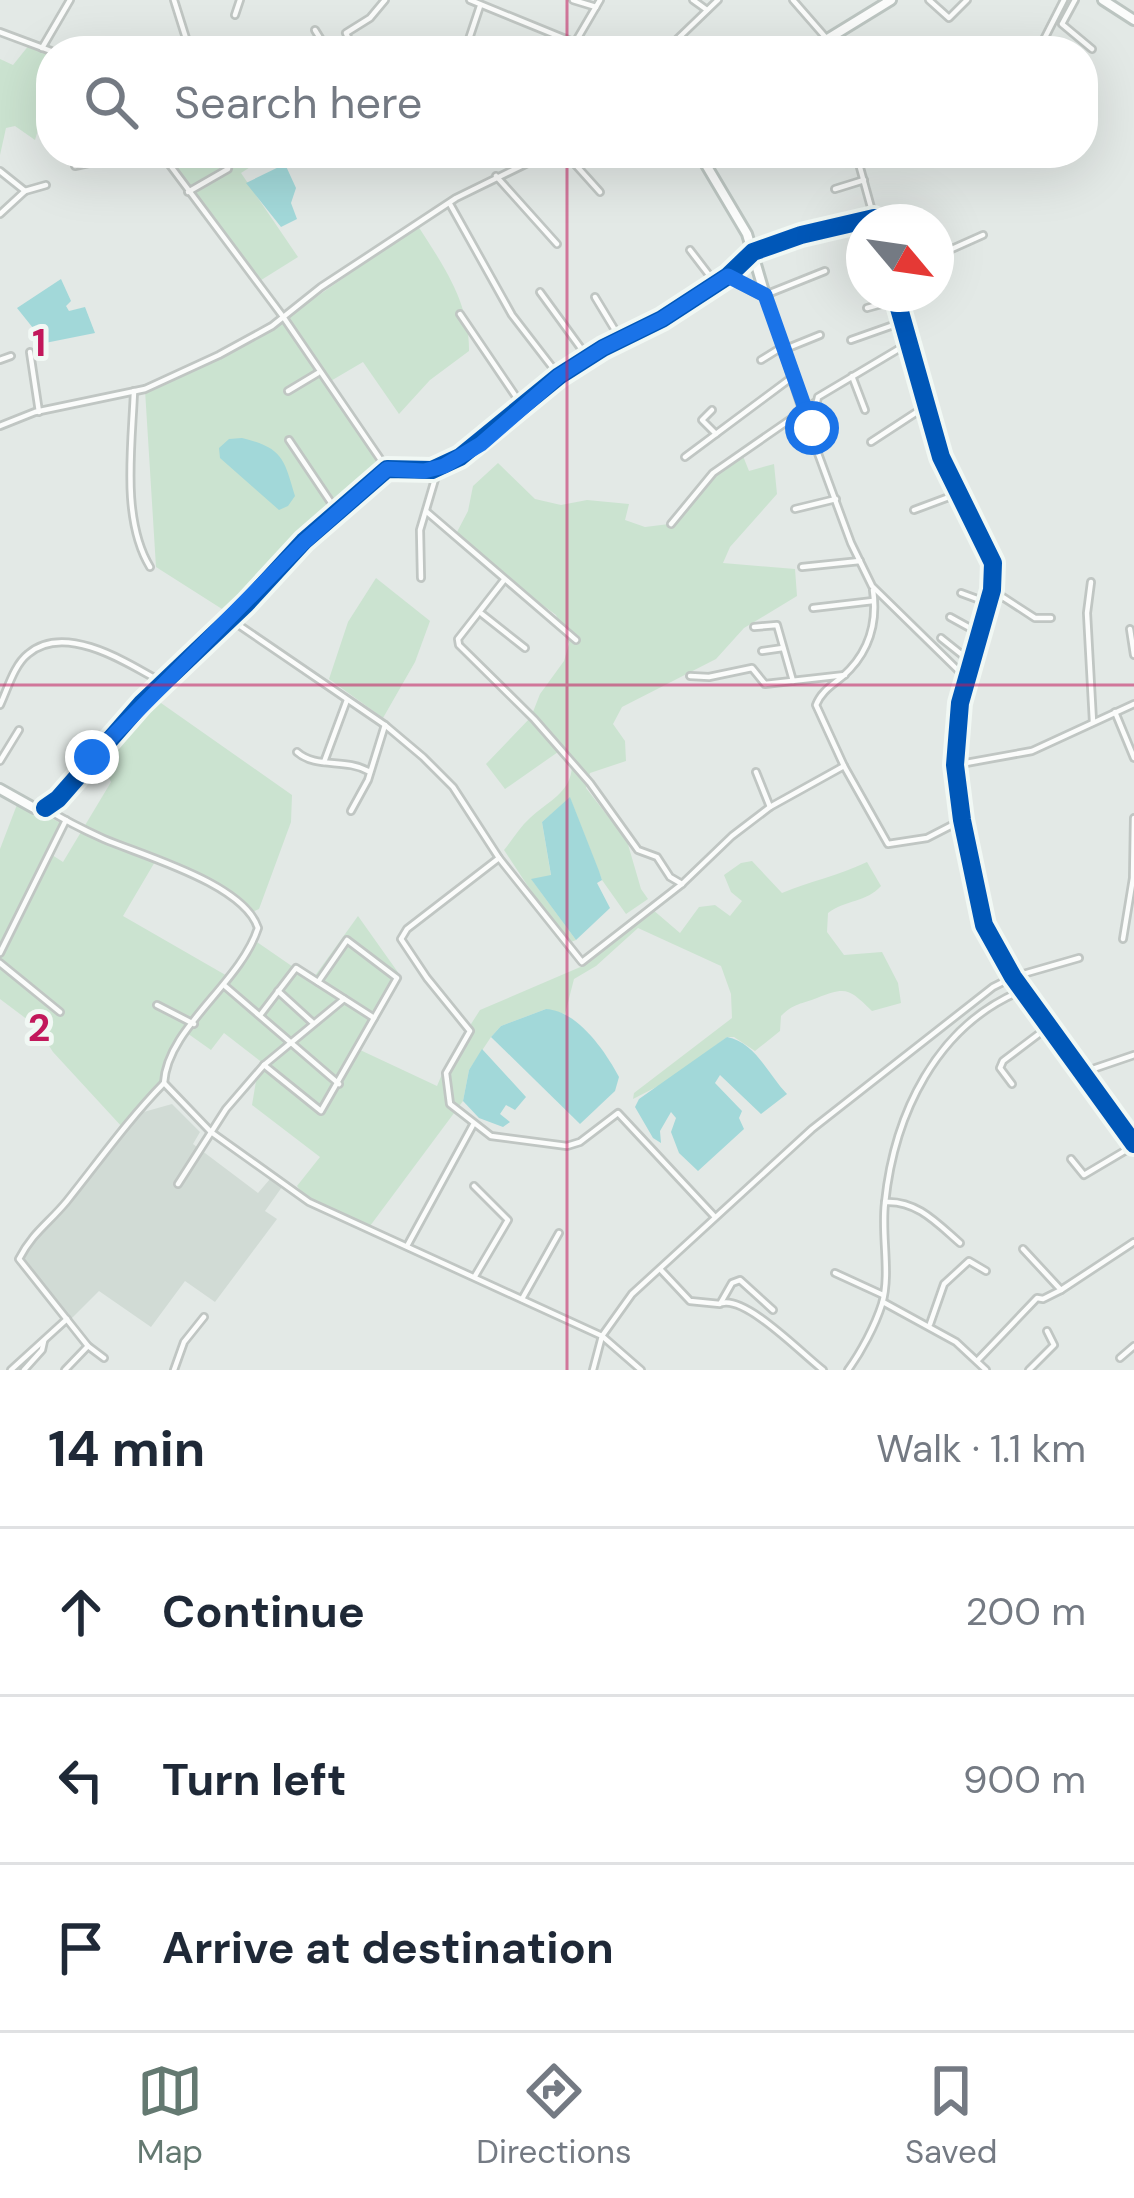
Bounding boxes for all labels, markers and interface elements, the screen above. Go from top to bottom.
search box [36,36,1098,168]
icon: search [78,69,144,135]
text: Search here [174,73,422,132]
north arrow [846,204,954,312]
text: 1 [32,317,46,368]
route start [785,401,839,455]
route end [65,730,119,784]
text: 2 [28,1002,50,1053]
text: 14 min [48,1415,205,1482]
text: Walk · 1.1 km [876,1423,1086,1474]
icon: ahead [48,1579,114,1645]
text: Continue [162,1582,365,1641]
text: 200 m [965,1586,1086,1637]
icon: left [48,1747,114,1813]
text: Turn left [162,1750,346,1809]
text: 900 m [963,1754,1086,1805]
icon: arrive [48,1915,114,1981]
text: Arrive at destination [162,1918,614,1977]
tab: Map [137,2058,203,2173]
tab: Directions [476,2058,632,2173]
tab: Saved [905,2058,997,2173]

